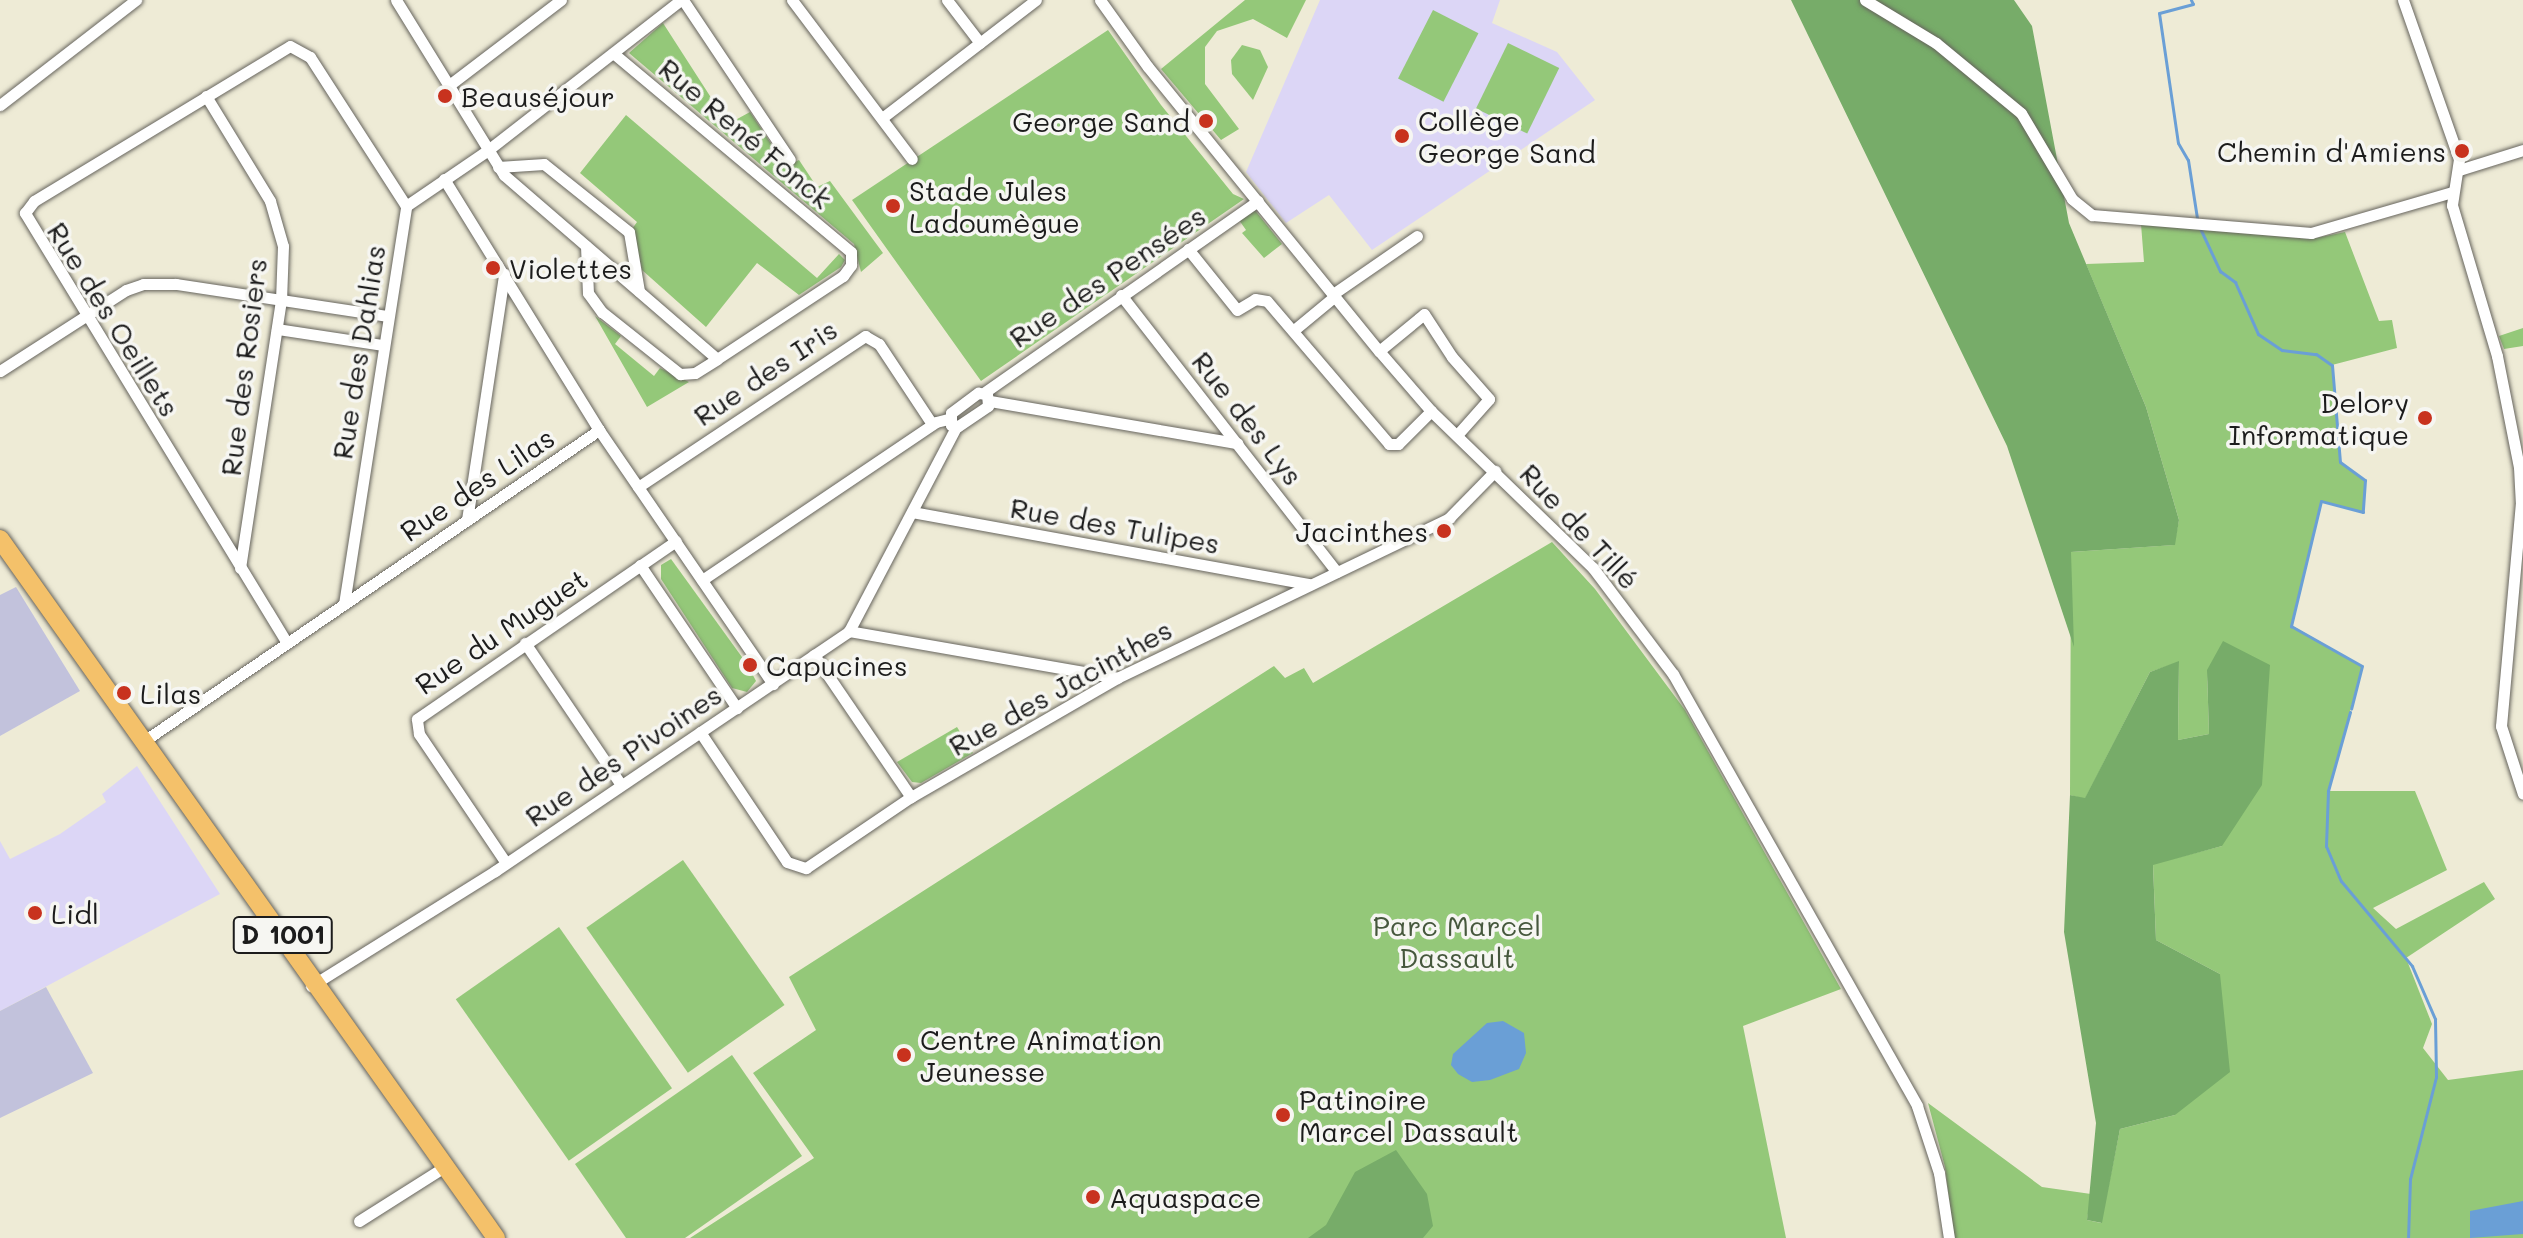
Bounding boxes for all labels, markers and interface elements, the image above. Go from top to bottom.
street label: Rue René Fonck [653,51,839,215]
place label: Beauséjour [461,79,615,113]
marker: Beauséjour [436,87,454,105]
place label: Collège George Sand [1418,103,1596,169]
place label: George Sand [1012,104,1190,138]
marker: George Sand [1197,112,1215,130]
marker: Collège George Sand [1393,127,1411,145]
place label: Chemin d'Amiens [2217,134,2446,168]
marker: Chemin d'Amiens [2453,142,2471,160]
place label: Stade Jules Ladoumègue [909,173,1080,239]
marker: Stade Jules Ladoumègue [884,197,902,215]
street label: Rue des Pensées [1003,198,1211,354]
street label: Rue des Oeillets [41,216,187,422]
street label: Rue des Dahlias [324,243,392,461]
place label: Violettes [509,251,632,285]
street label: Rue des Rosiers [213,256,273,478]
marker: Violettes [484,259,502,277]
street label: Rue des Iris [687,312,843,432]
street label: Rue des Lys [1185,345,1311,491]
place label: Delory Informatique [2228,385,2409,451]
marker: Delory Informatique [2416,409,2434,427]
street label: Rue des Lilas [394,420,560,548]
street label: Rue de Tillé [1513,456,1647,596]
street label: Rue des Tulipes [1008,490,1222,560]
place label: Jacinthes [1296,514,1428,548]
marker: Jacinthes [1435,522,1453,540]
street label: Rue du Muguet [409,561,593,701]
street label: Rue des Jacinthes [943,612,1177,762]
place label: Capucines [766,648,908,682]
marker: Capucines [741,656,759,674]
place label: Lilas [140,676,201,710]
street label: Rue des Pivoines [519,677,727,833]
marker: Lilas [115,684,133,702]
place label: Lidl [51,896,99,930]
marker: Lidl [26,904,44,922]
park label: Parc Marcel Dassault [1373,908,1541,974]
road number: D 1001 [231,913,335,957]
place label: Centre Animation Jeunesse [920,1022,1162,1088]
marker: Centre Animation Jeunesse [895,1046,913,1064]
place label: Patinoire Marcel Dassault [1299,1082,1519,1148]
marker: Patinoire Marcel Dassault [1274,1106,1292,1124]
place label: Aquaspace [1109,1180,1261,1214]
marker: Aquaspace [1084,1188,1102,1206]

